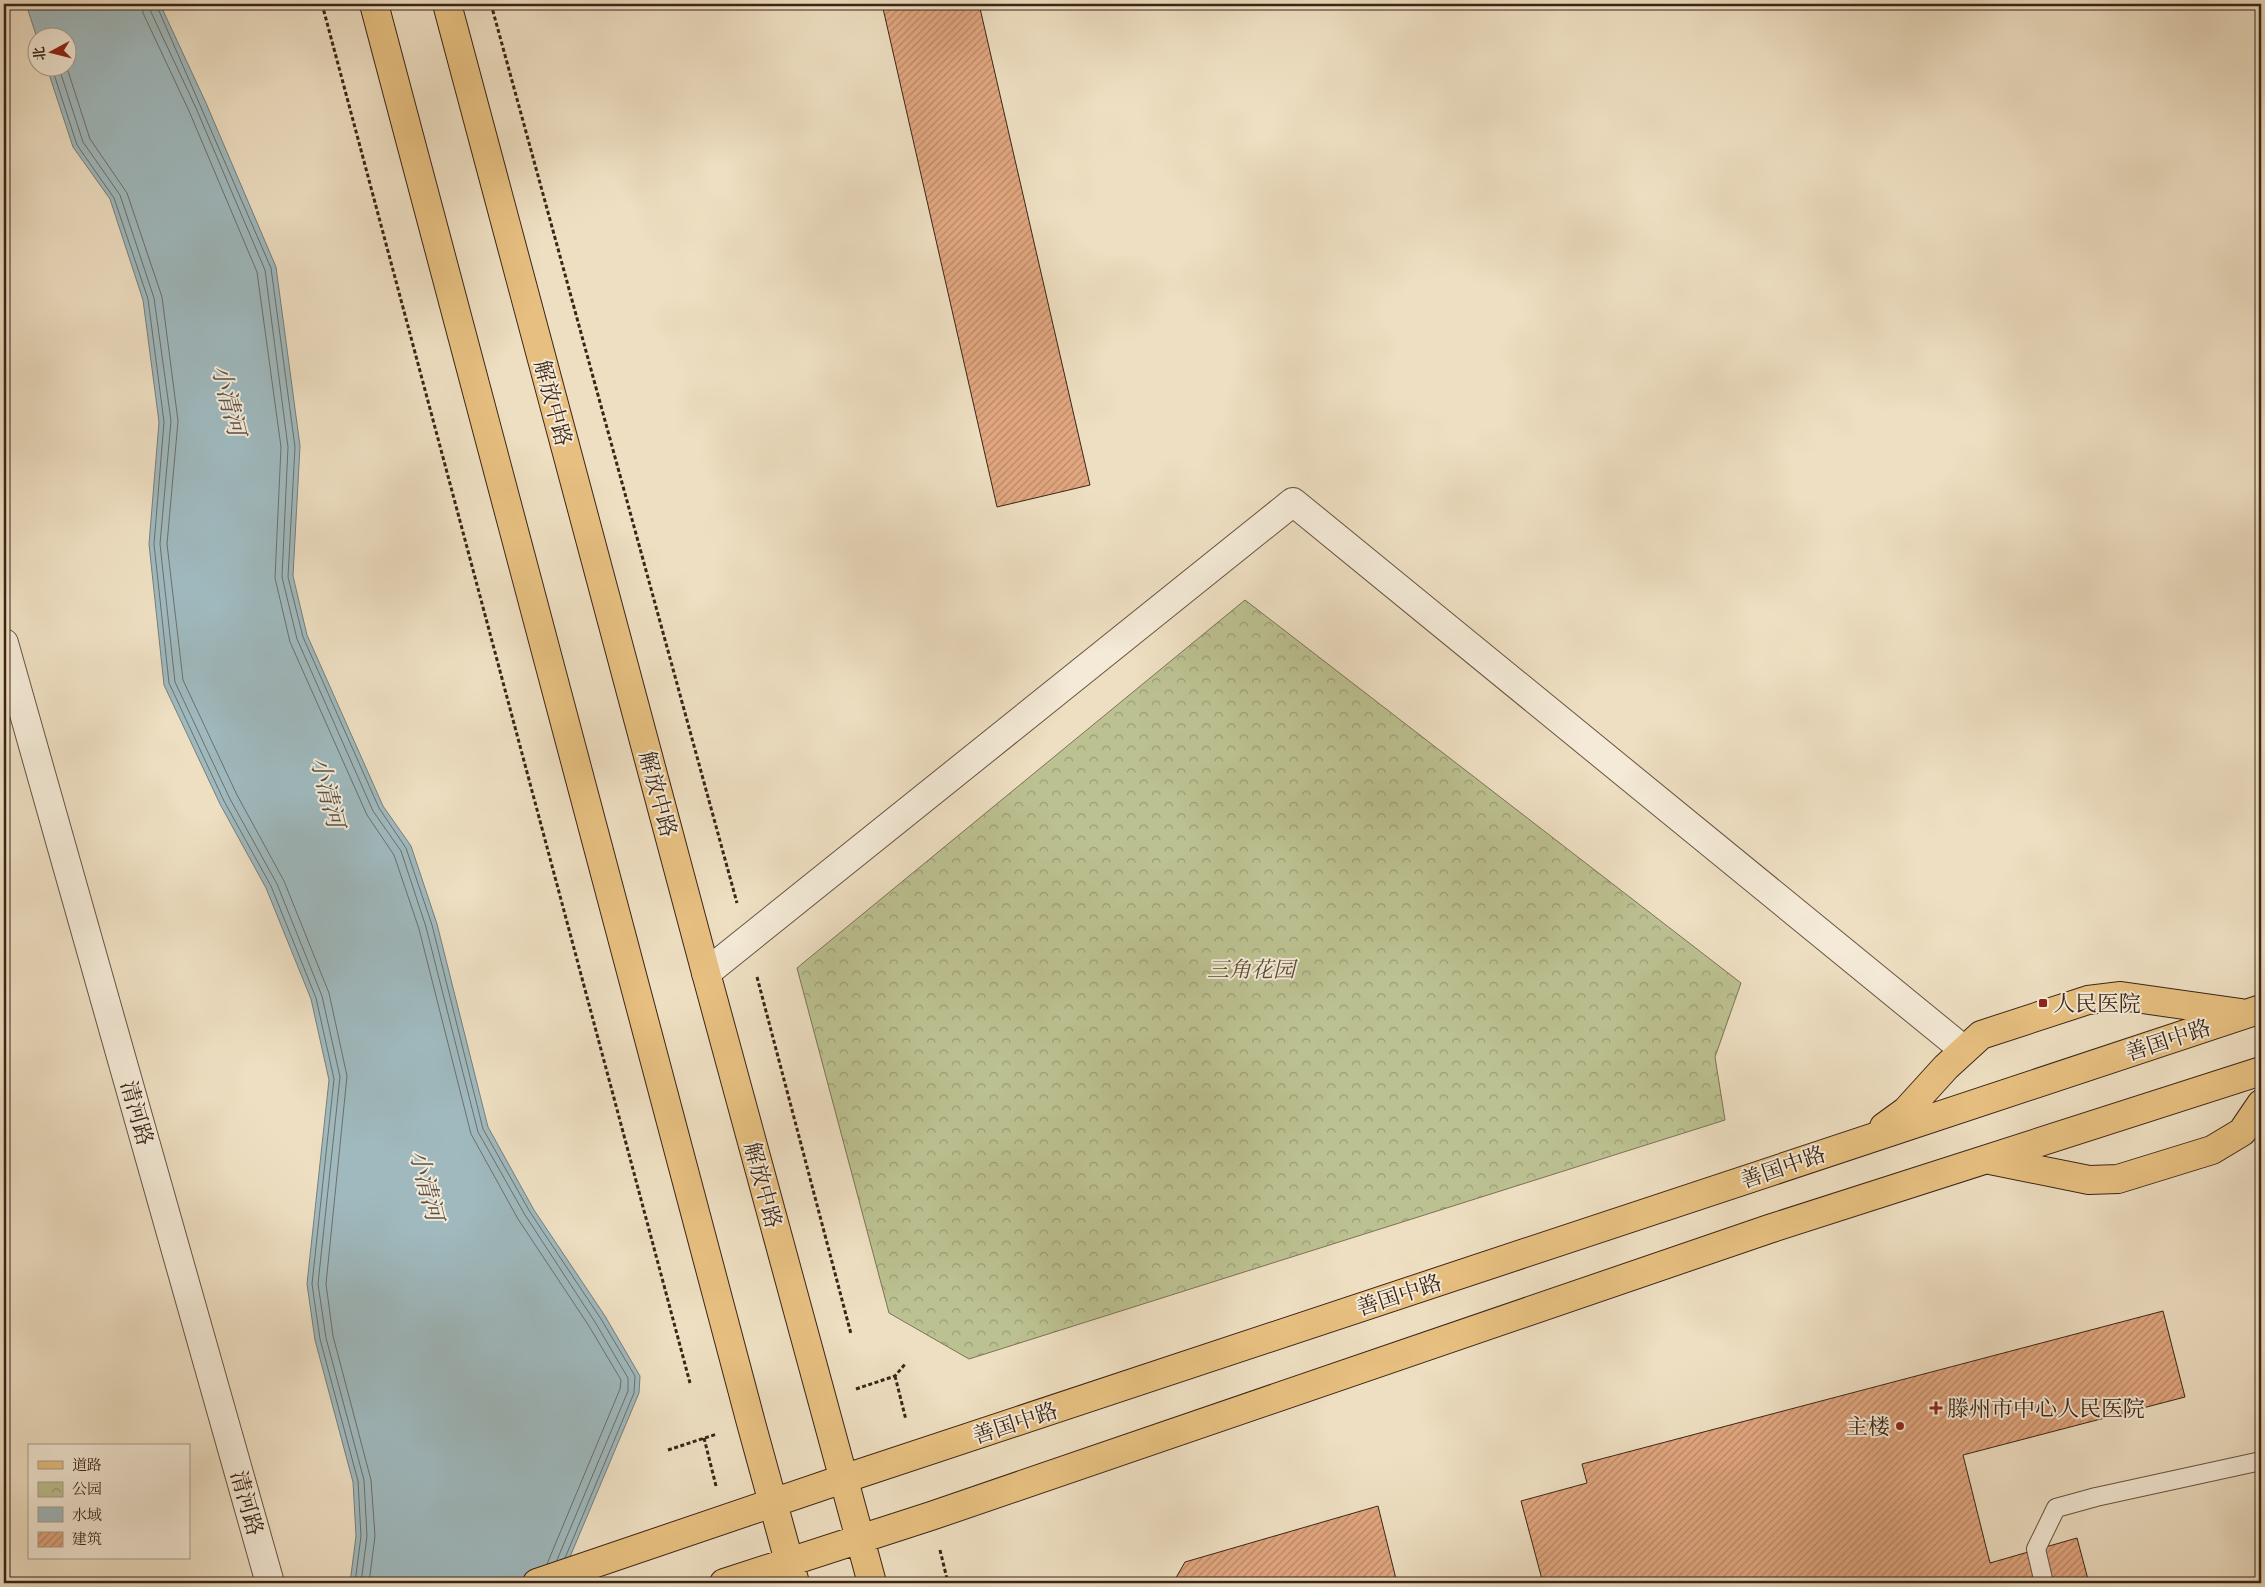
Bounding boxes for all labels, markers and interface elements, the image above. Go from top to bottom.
north arrow [28,28,78,78]
text: 北 [29,46,49,62]
street label: 解放中路 [528,357,578,449]
water label: 小清河 [205,361,254,443]
street label: 解放中路 [633,748,683,840]
water label: 小清河 [304,753,353,835]
park label: 三角花园 [1207,955,1298,984]
place label: 人民医院 [2053,989,2141,1018]
marker: 人民医院 [2037,997,2049,1009]
street label: 善国中路 [2122,1013,2214,1067]
street label: 清河路 [114,1077,160,1149]
street label: 解放中路 [738,1139,788,1231]
street label: 善国中路 [1737,1139,1829,1195]
water label: 小清河 [403,1146,452,1228]
street label: 善国中路 [1353,1268,1445,1322]
place label: 滕州市中心人民医院 [1947,1394,2145,1423]
street label: 善国中路 [969,1396,1061,1450]
marker: 滕州市中心人民医院 [1929,1401,1943,1415]
place label: 主楼 [1846,1412,1890,1441]
marker: 主楼 [1894,1420,1906,1432]
legend [28,1444,190,1560]
text: 道路 [72,1455,102,1474]
street label: 清河路 [224,1467,270,1539]
text: 公园 [72,1479,102,1498]
text: 水域 [72,1505,102,1524]
text: 建筑 [72,1529,102,1548]

